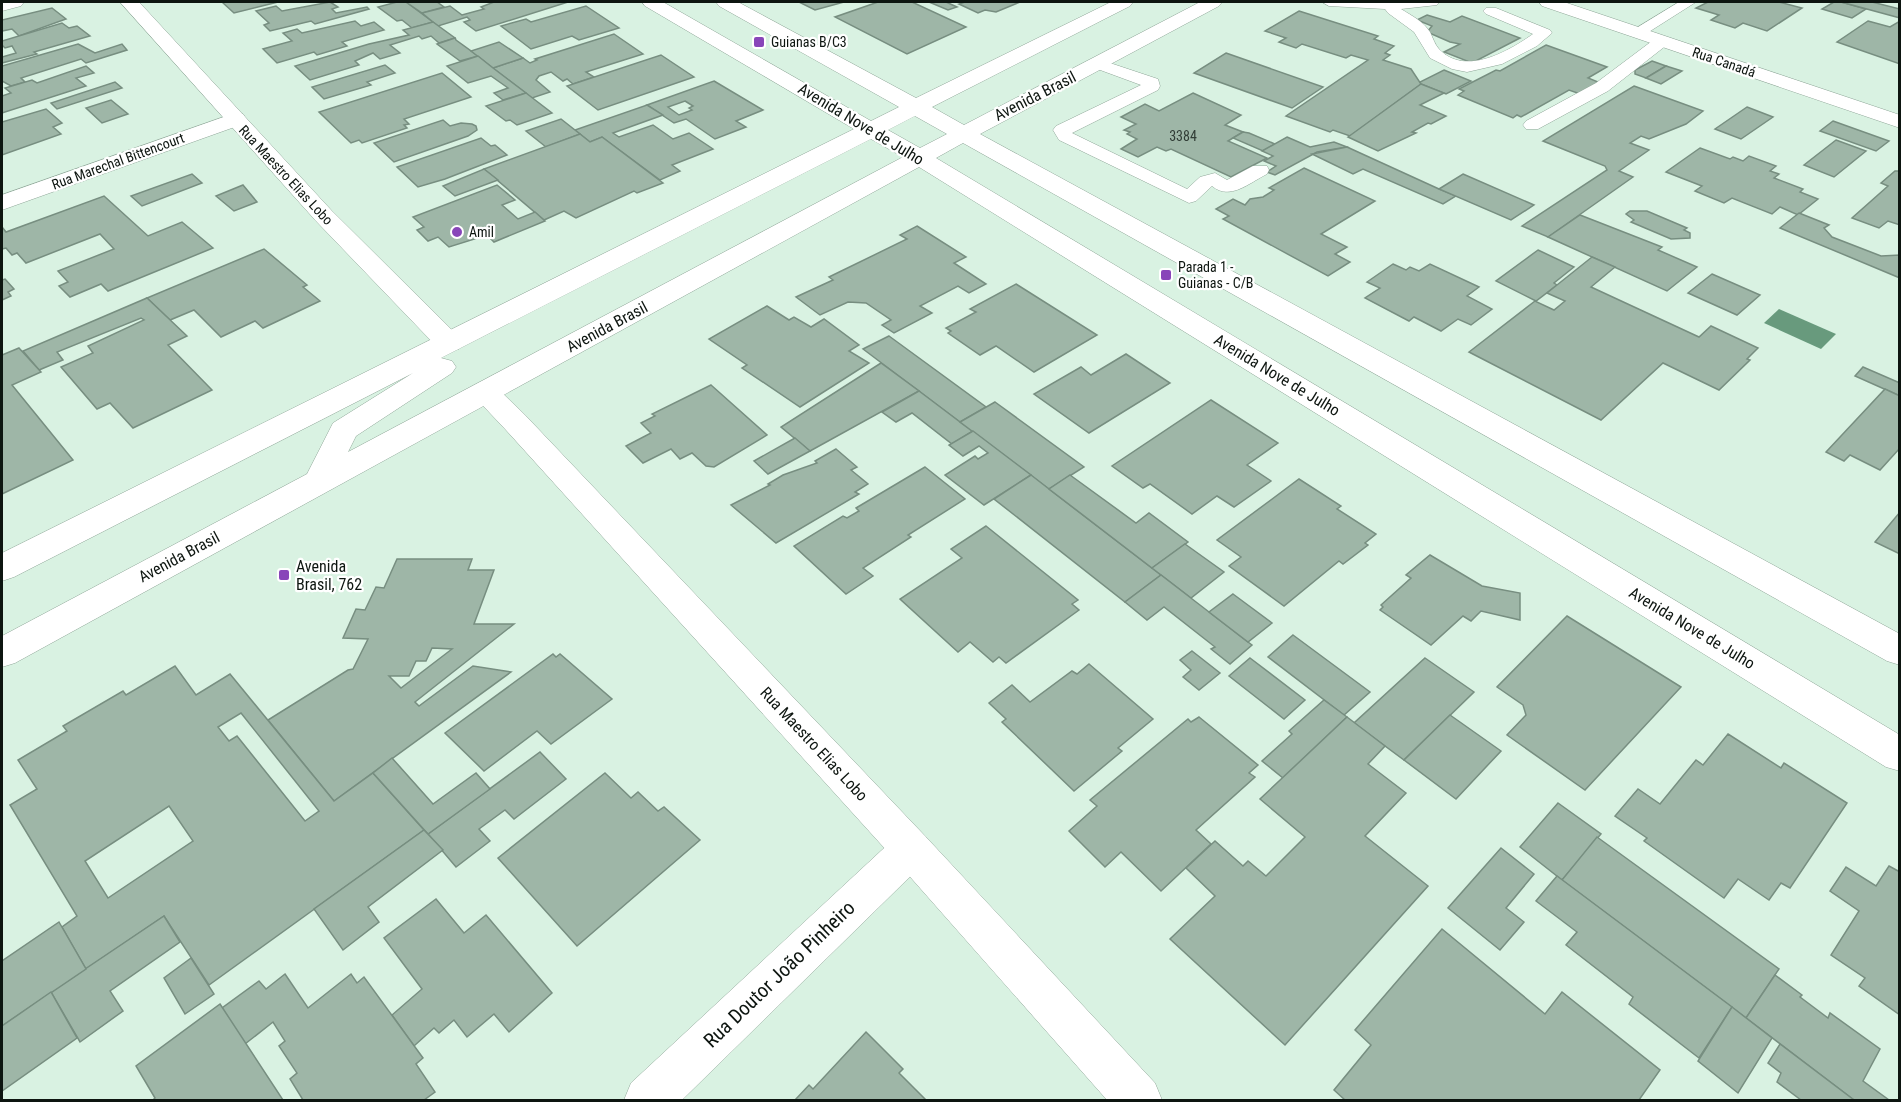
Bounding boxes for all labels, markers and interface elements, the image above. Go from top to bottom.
place label: Guianas B/C3 [771,34,847,50]
marker: Guianas B/C3 [752,35,766,49]
street label: Rua Canadá [1690,44,1758,80]
street label: Avenida Brasil [991,67,1079,125]
street label: Avenida Nove de Julho [795,79,927,169]
street label: Rua Maestro Elias Lobo [236,122,336,228]
house number: 3384 [1169,128,1197,144]
street label: Rua Marechal Bittencourt [50,130,186,192]
place label: Amil [469,224,494,240]
marker: Amil [450,225,464,239]
place label: Parada 1 - Guianas - C/B [1178,259,1254,291]
marker: Parada 1 - Guianas - C/B [1159,268,1173,282]
street label: Avenida Brasil [563,298,651,356]
street label: Avenida Nove de Julho [1211,330,1343,420]
street label: Avenida Brasil [135,528,223,586]
place label: Avenida Brasil, 762 [296,557,362,594]
marker: Avenida Brasil, 762 [277,568,291,582]
street label: Avenida Nove de Julho [1626,583,1758,673]
street label: Rua Maestro Elias Lobo [756,683,872,805]
street label: Rua Doutor João Pinheiro [698,896,860,1052]

